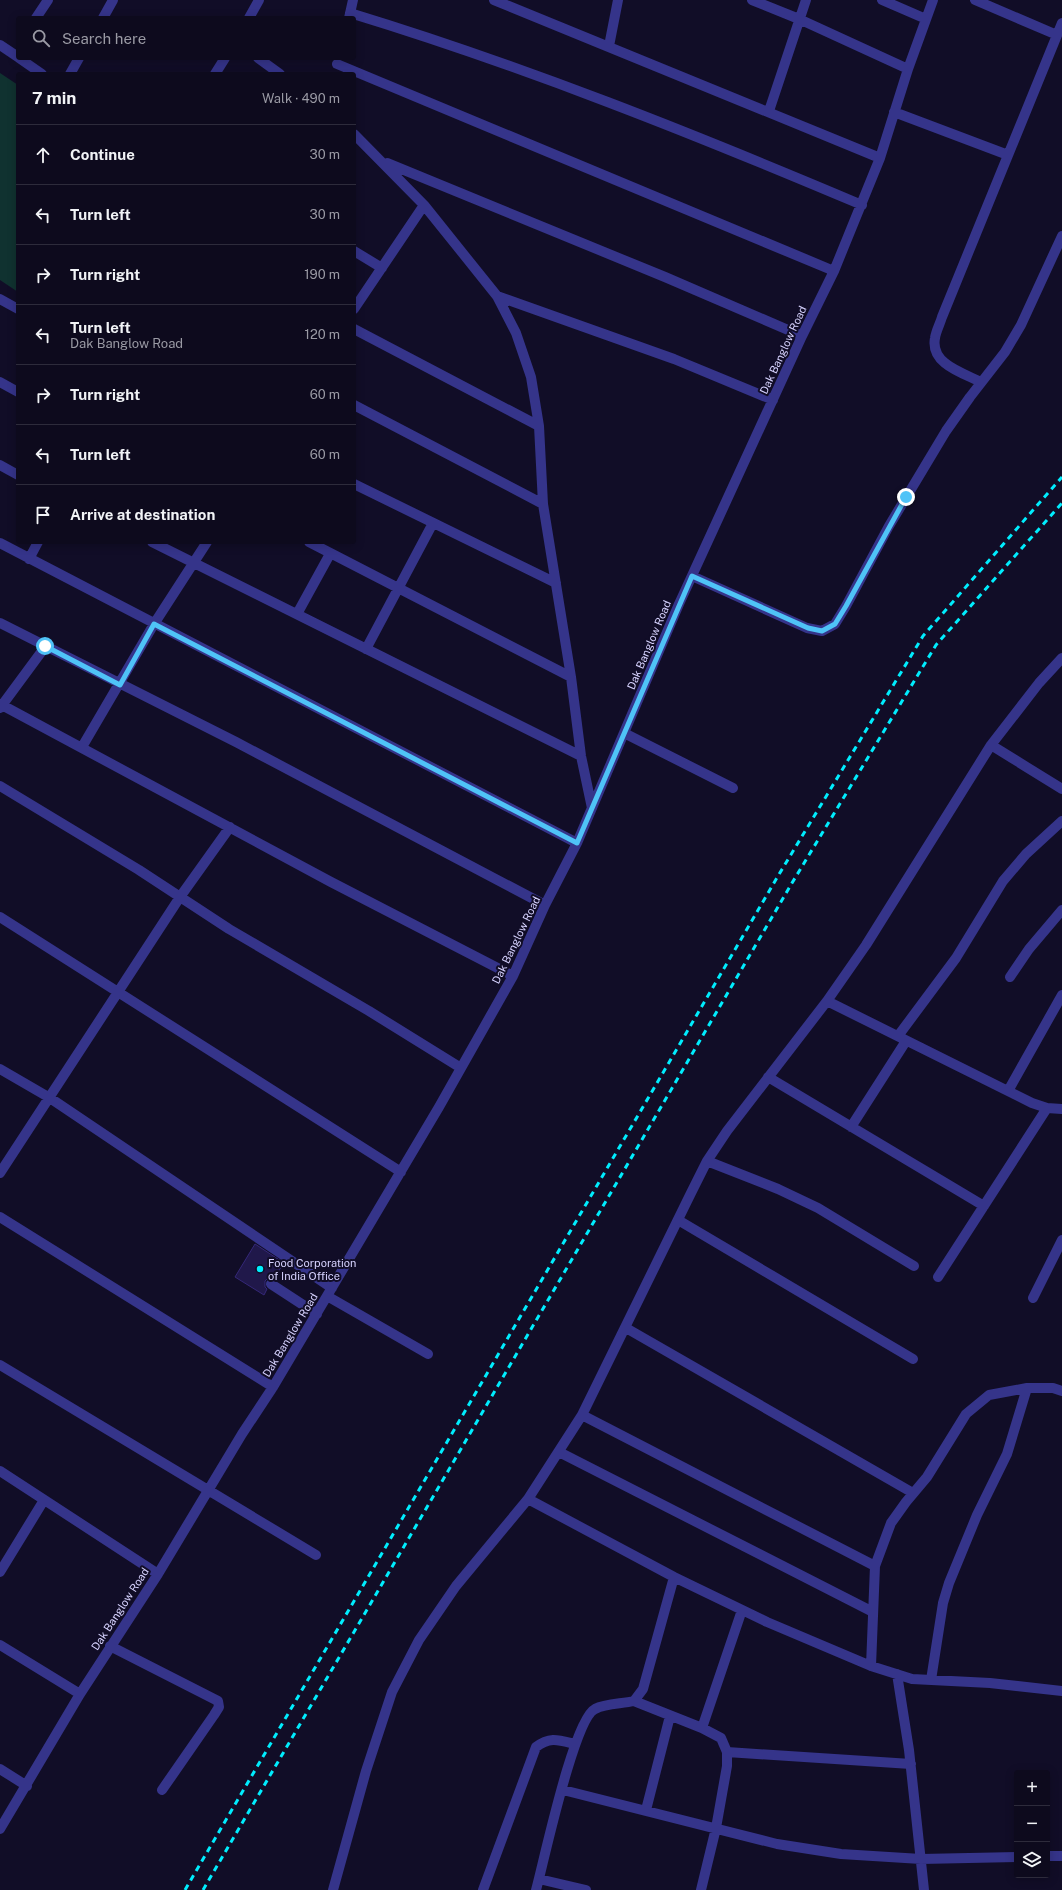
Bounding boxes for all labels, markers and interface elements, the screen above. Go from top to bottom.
search box [16,16,356,60]
icon: search [30,27,52,49]
text: Search here [62,30,146,47]
text: 7 min [32,88,76,108]
text: Walk · 490 m [262,91,340,106]
icon: ahead [32,144,54,166]
text: Continue [70,146,135,163]
text: 30 m [310,147,340,162]
icon: left [32,204,54,226]
text: Turn left [70,206,131,223]
text: 30 m [310,207,340,222]
icon: right [32,264,54,286]
text: Turn right [70,266,140,283]
text: 190 m [304,267,340,282]
street label: Dak Banglow Road [757,304,809,396]
text: Turn left [70,319,131,336]
icon: left [32,324,54,346]
text: 120 m [305,327,340,342]
text: Dak Banglow Road [70,336,183,351]
icon: right [32,384,54,406]
text: Turn right [70,386,140,403]
text: 60 m [310,387,340,402]
icon: left [32,444,54,466]
text: Turn left [70,446,131,463]
text: 60 m [310,447,340,462]
route end [897,488,915,506]
icon: arrive [32,504,54,526]
text: Arrive at destination [70,506,215,523]
street label: Dak Banglow Road [625,599,673,691]
route start [36,637,54,655]
street label: Dak Banglow Road [490,894,542,986]
place label: Food Corporation of India Office [268,1257,356,1282]
marker: Food Corporation of India Office [255,1264,265,1274]
street label: Dak Banglow Road [260,1291,320,1379]
street label: Dak Banglow Road [89,1566,151,1652]
map controls [1014,1770,1050,1878]
button: + [1014,1770,1050,1806]
button: − [1014,1806,1050,1842]
button: layers [1014,1842,1050,1878]

